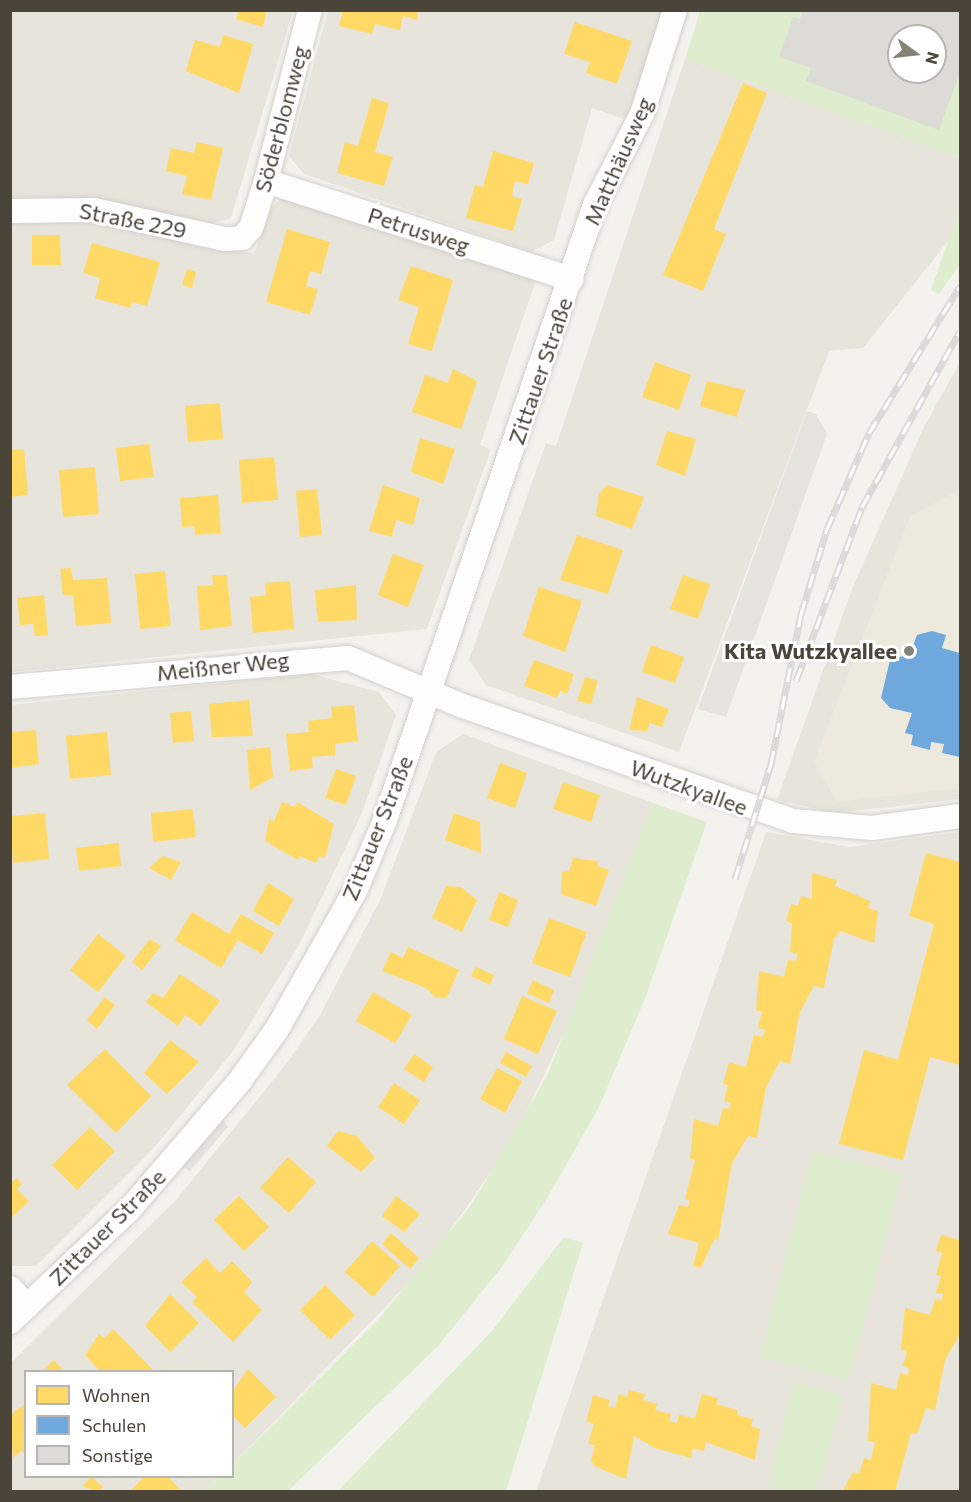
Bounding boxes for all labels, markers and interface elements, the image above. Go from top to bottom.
north arrow [887,24,947,84]
street label: Söderblomweg [249,43,313,195]
text: N [922,50,944,67]
street label: Matthäusweg [578,93,658,229]
street label: Straße 229 [77,197,189,243]
street label: Petrusweg [365,201,473,259]
street label: Zittauer Straße [503,294,577,448]
place label: Kita Wutzkyallee [724,638,897,664]
marker: Kita Wutzkyallee [902,644,916,658]
street label: Meißner Weg [155,646,291,686]
street label: Zittauer Straße [336,752,418,904]
street label: Wutzkyallee [627,754,751,820]
street label: Zittauer Straße [43,1163,171,1291]
legend [24,1370,234,1478]
text: Wohnen [82,1384,150,1406]
text: Schulen [82,1414,146,1436]
text: Sonstige [82,1444,153,1466]

